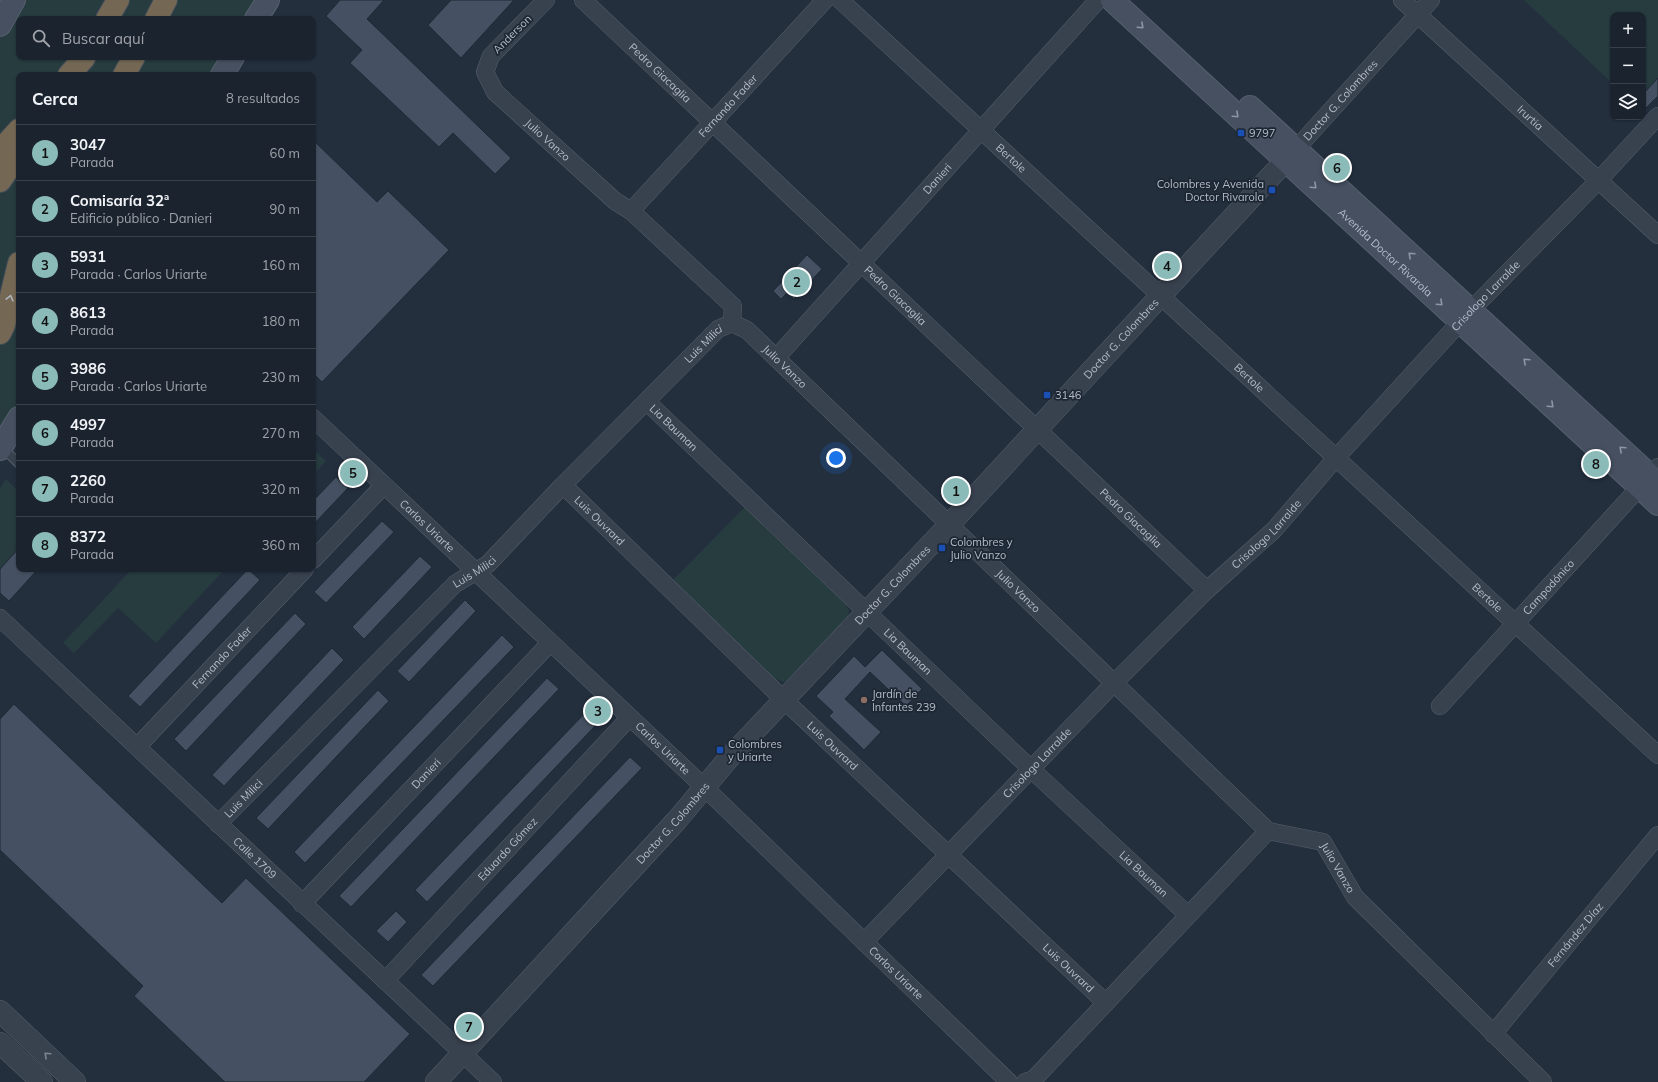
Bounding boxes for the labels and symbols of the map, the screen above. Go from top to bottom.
street label: Anderson [490,12,534,56]
one-way arrow [1136,22,1144,29]
street label: Pedro Giacaglia [626,40,694,106]
street label: Doctor G. Colombres [1300,57,1381,143]
street label: Fernando Fader [695,71,760,140]
street label: Irurtia [1514,102,1546,133]
one-way arrow [1231,110,1239,117]
street label: Julio Vanzo [522,116,573,164]
place label: 9797 [1249,126,1275,140]
marker: 9797 [1236,128,1246,138]
street label: Bertole [993,141,1029,176]
pin: 6 [1324,153,1350,183]
street label: Danieri [920,161,955,197]
place label: Colombres y Avenida Doctor Rivarola [1157,177,1264,204]
one-way arrow [1309,182,1317,189]
marker: Colombres y Avenida Doctor Rivarola [1267,185,1277,195]
street label: Avenida Doctor Rivarola [1335,205,1436,299]
pin: 4 [1154,251,1180,281]
one-way arrow [1408,252,1416,260]
street label: Crisologo Larralde [1448,258,1523,334]
street label: Pedro Giacaglia [861,263,929,328]
pin: 2 [784,267,810,297]
one-way arrow [6,295,14,301]
street label: Doctor G. Colombres [1080,296,1162,382]
one-way arrow [1435,298,1443,306]
street label: Luis Milici [681,321,724,366]
street label: Julio Vanzo [760,342,810,391]
one-way arrow [1523,358,1531,366]
street label: Bertole [1231,360,1267,395]
place label: 3146 [1055,388,1082,402]
marker: 3146 [1042,390,1052,400]
one-way arrow [1546,400,1554,408]
street label: Lia Bauman [647,401,701,454]
one-way arrow [1619,446,1627,454]
your location [826,448,846,468]
pin: 8 [1583,449,1609,479]
pin: 5 [340,458,366,488]
pin: 1 [943,476,969,506]
street label: Pedro Giacaglia [1097,485,1165,551]
street label: Luis Ouvrard [571,493,628,548]
street label: Carlos Uriarte [397,496,458,555]
street label: Crisologo Larralde [1228,497,1304,572]
place label: Colombres y Julio Vanzo [950,535,1013,562]
street label: Doctor G. Colombres [852,542,933,628]
marker: Colombres y Julio Vanzo [937,543,947,553]
street label: Luis Milici [450,553,499,591]
street label: Campodónico [1520,556,1577,618]
street label: Julio Vanzo [993,566,1044,616]
street label: Bertole [1469,580,1506,615]
street label: Fernando Fader [189,623,254,691]
street label: Lia Bauman [881,625,935,678]
place label: Jardín de Infantes 239 [872,687,936,714]
marker: Jardín de Infantes 239 [859,695,869,705]
pin: 3 [585,696,611,726]
street label: Luis Ouvrard [804,718,861,773]
street label: Carlos Uriarte [632,719,693,777]
street label: Crisologo Larralde [1000,725,1074,801]
place label: Colombres y Uriarte [728,737,782,764]
marker: Colombres y Uriarte [715,745,725,755]
street label: Danieri [408,755,444,792]
street label: Luis Milici [221,776,265,821]
street label: Doctor G. Colombres [633,779,713,867]
street label: Eduardo Gómez [475,814,540,884]
street label: Calle 1709 [230,834,280,882]
street label: Julio Vanzo [1318,840,1358,895]
street label: Lia Bauman [1116,848,1171,900]
street label: Fernández Díaz [1544,899,1606,970]
street label: Luis Ouvrard [1040,940,1097,995]
street label: Carlos Uriarte [866,943,926,1002]
pin: 7 [456,1012,482,1042]
one-way arrow [44,1052,52,1060]

